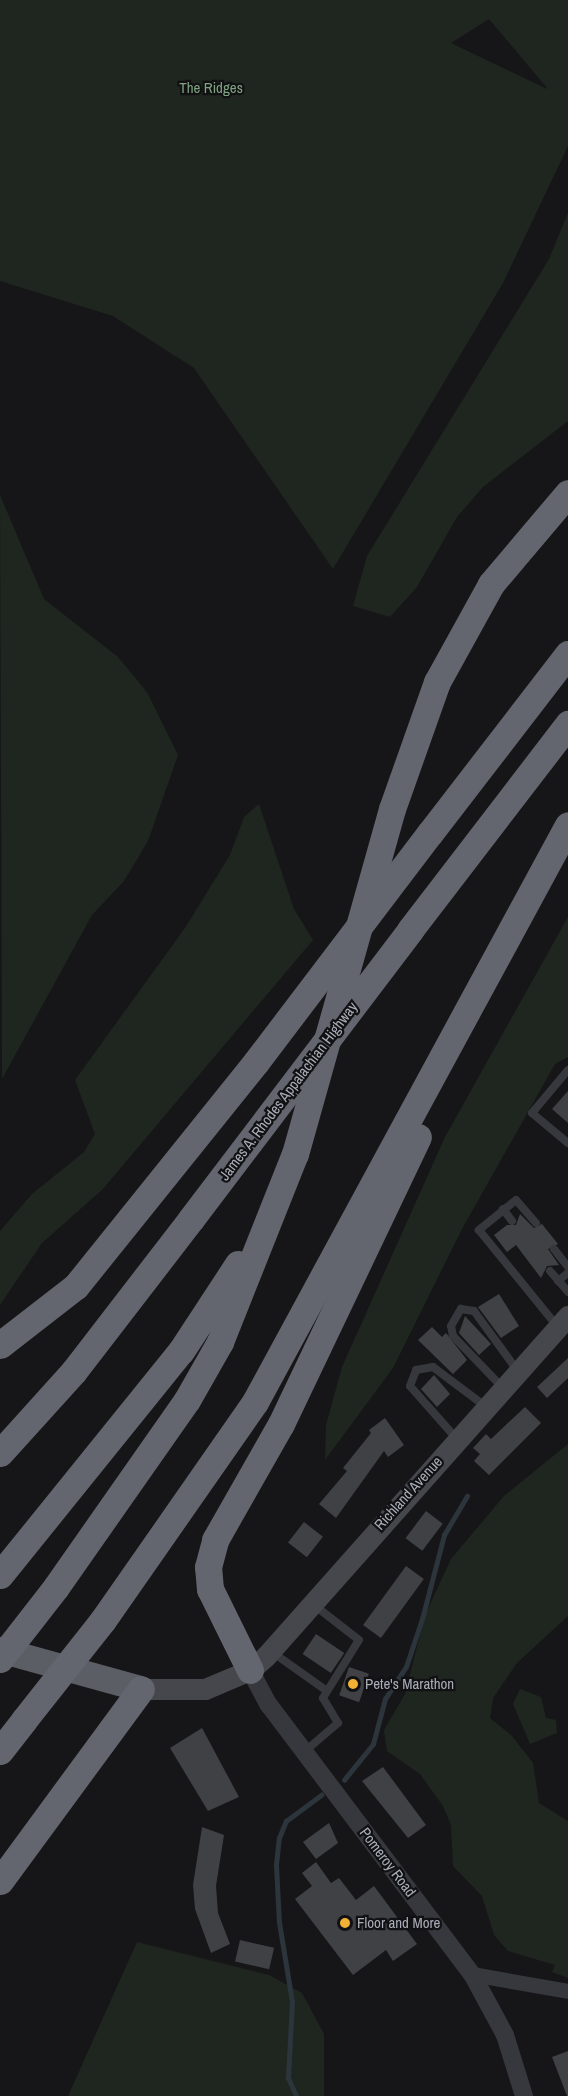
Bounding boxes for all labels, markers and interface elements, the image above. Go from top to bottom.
park label: The Ridges [179,79,243,97]
street label: James A. Rhodes Appalachian Highway [215,998,361,1184]
street label: Richland Avenue [370,1452,446,1534]
place label: Pete's Marathon [365,1675,454,1693]
marker: Pete's Marathon [346,1677,360,1691]
street label: Pomeroy Road [356,1824,420,1900]
place label: Floor and More [357,1914,440,1932]
marker: Floor and More [338,1916,352,1930]

